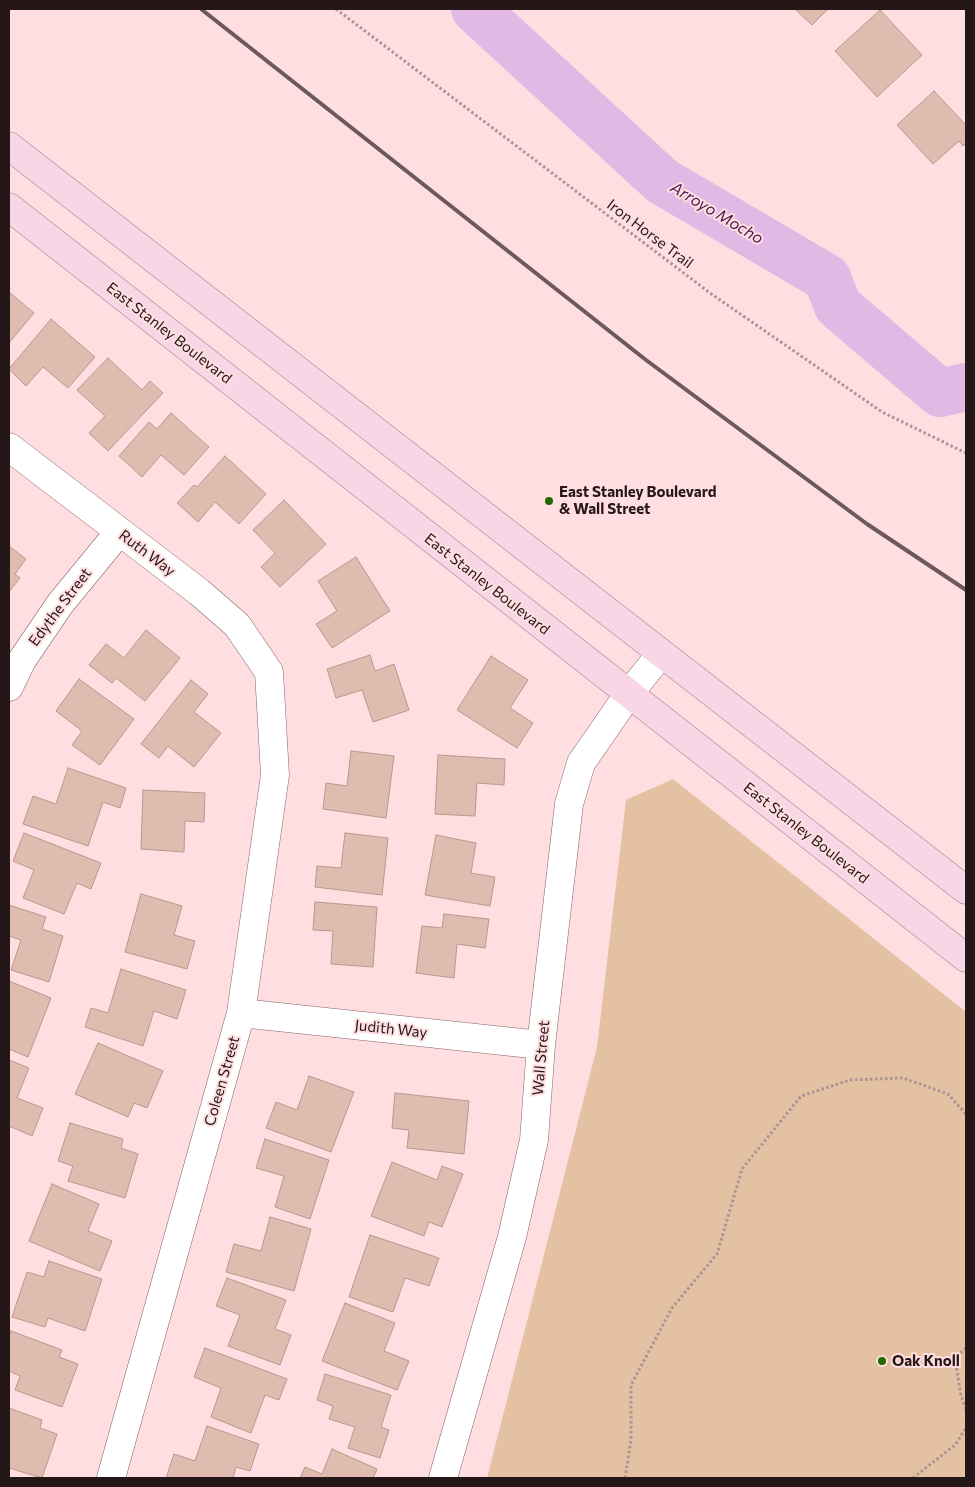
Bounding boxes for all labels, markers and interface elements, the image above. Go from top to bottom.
water label: Arroyo Mocho [667,178,767,248]
street label: Iron Horse Trail [603,196,697,272]
street label: East Stanley Boulevard [103,278,235,388]
place label: East Stanley Boulevard & Wall Street [559,483,716,518]
marker: East Stanley Boulevard & Wall Street [543,495,555,507]
street label: Ruth Way [115,526,179,580]
street label: East Stanley Boulevard [421,529,553,639]
street label: Edythe Street [25,564,95,650]
street label: East Stanley Boulevard [740,778,872,888]
street label: Judith Way [354,1016,428,1042]
street label: Wall Street [529,1020,553,1096]
street label: Coleen Street [201,1034,243,1128]
place label: Oak Knoll [892,1352,960,1370]
marker: Oak Knoll [876,1355,888,1367]

